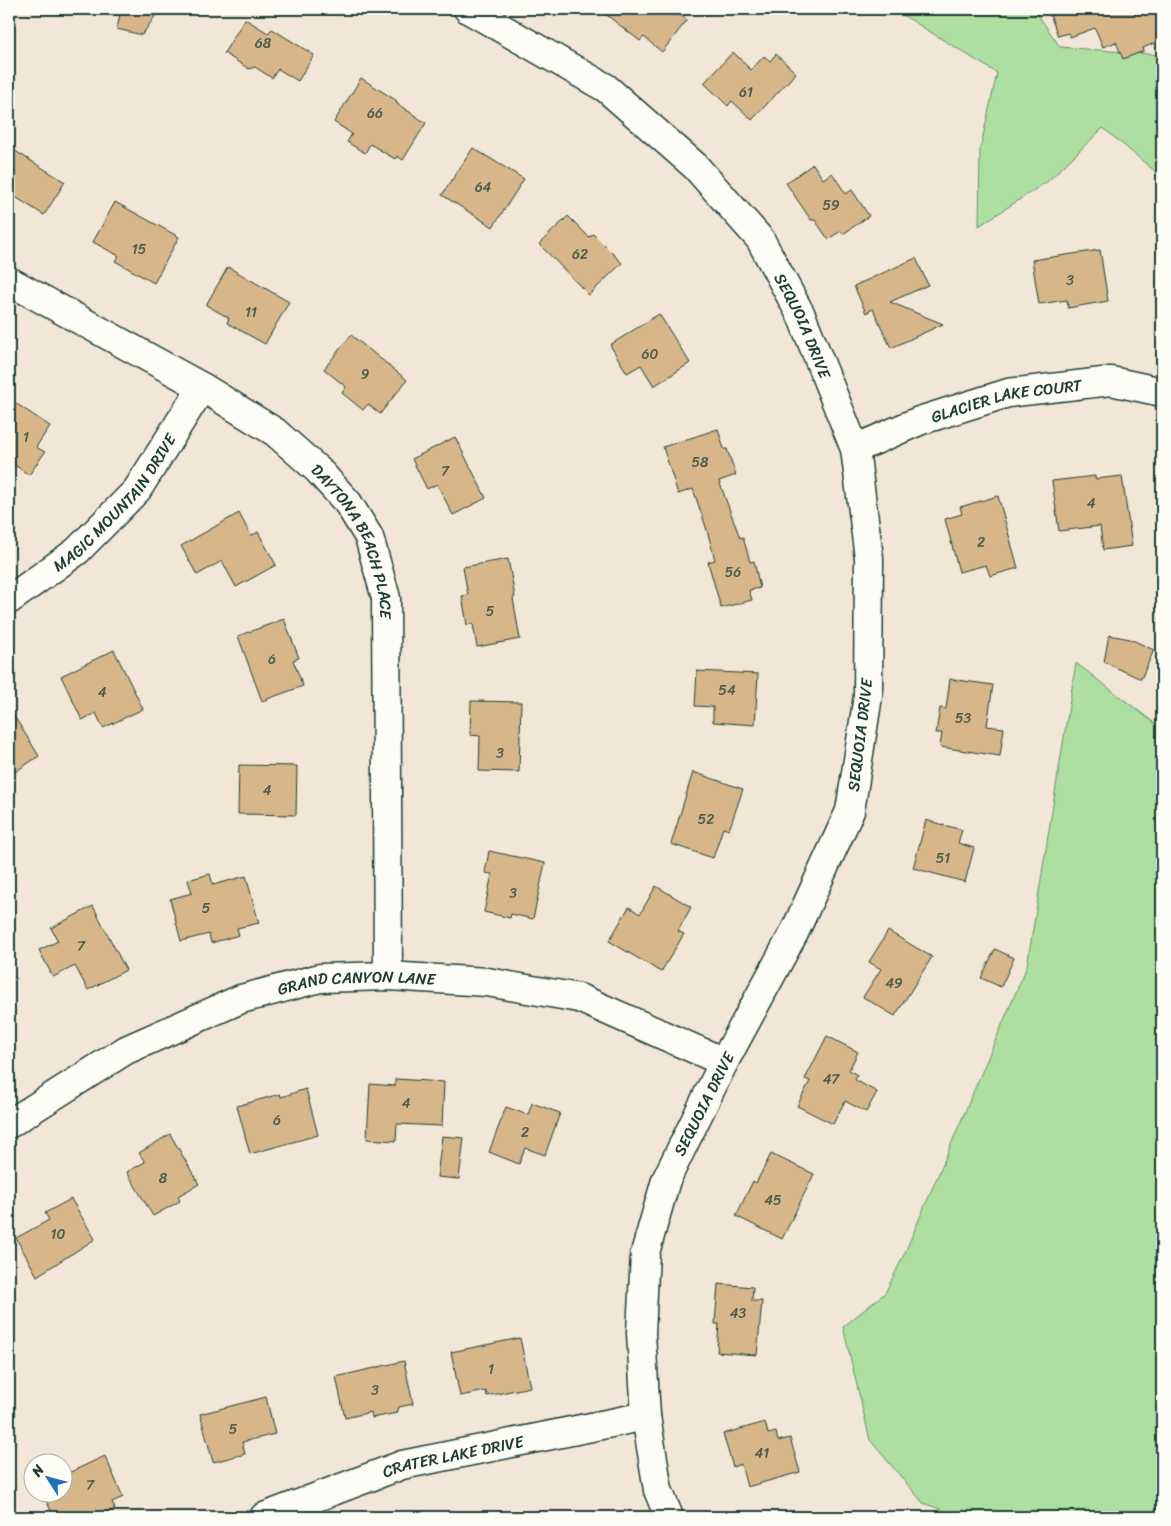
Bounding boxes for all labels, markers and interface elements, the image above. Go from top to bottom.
house number: 68 [255,31,272,56]
house number: 61 [739,80,753,105]
house number: 66 [367,101,383,126]
house number: 64 [475,175,492,200]
house number: 59 [822,193,840,218]
house number: 15 [132,237,147,262]
house number: 62 [572,242,588,267]
street label: SEQUOIA DRIVE [766,267,840,384]
house number: 3 [1066,268,1074,293]
house number: 11 [245,300,257,325]
house number: 60 [642,342,659,367]
house number: 9 [361,362,370,387]
street label: GLACIER LAKE COURT [927,370,1084,431]
house number: 1 [23,425,29,450]
street label: MAGIC MOUNTAIN DRIVE [46,427,184,579]
house number: 58 [692,450,709,475]
street label: DAYTONA BEACH PLACE [305,456,401,620]
house number: 7 [441,459,450,484]
house number: 4 [1087,491,1096,516]
house number: 2 [977,530,985,555]
house number: 56 [725,560,741,585]
house number: 5 [486,599,495,624]
house number: 6 [268,647,276,672]
street label: SEQUOIA DRIVE [839,676,881,793]
house number: 54 [718,678,736,703]
house number: 4 [98,680,107,705]
house number: 53 [955,706,971,731]
house number: 3 [496,741,504,766]
house number: 4 [263,778,272,803]
house number: 52 [698,807,714,832]
house number: 51 [936,846,950,871]
house number: 3 [509,881,517,906]
house number: 5 [202,896,211,921]
house number: 7 [77,934,86,959]
street label: GRAND CANYON LANE [274,961,438,1003]
house number: 49 [885,971,903,996]
street label: SEQUOIA DRIVE [665,1046,743,1161]
house number: 47 [823,1067,840,1092]
house number: 4 [402,1091,411,1116]
house number: 6 [273,1108,281,1133]
house number: 2 [521,1120,529,1145]
house number: 8 [159,1166,168,1191]
house number: 45 [764,1188,782,1213]
house number: 10 [51,1222,66,1247]
house number: 43 [730,1301,747,1326]
house number: 1 [488,1357,494,1382]
house number: 3 [371,1378,379,1403]
house number: 5 [229,1417,238,1442]
street label: CRATER LAKE DRIVE [378,1426,527,1486]
house number: 41 [755,1441,769,1466]
north arrow [22,1454,72,1504]
text: N [24,1459,51,1483]
house number: 7 [86,1473,95,1498]

